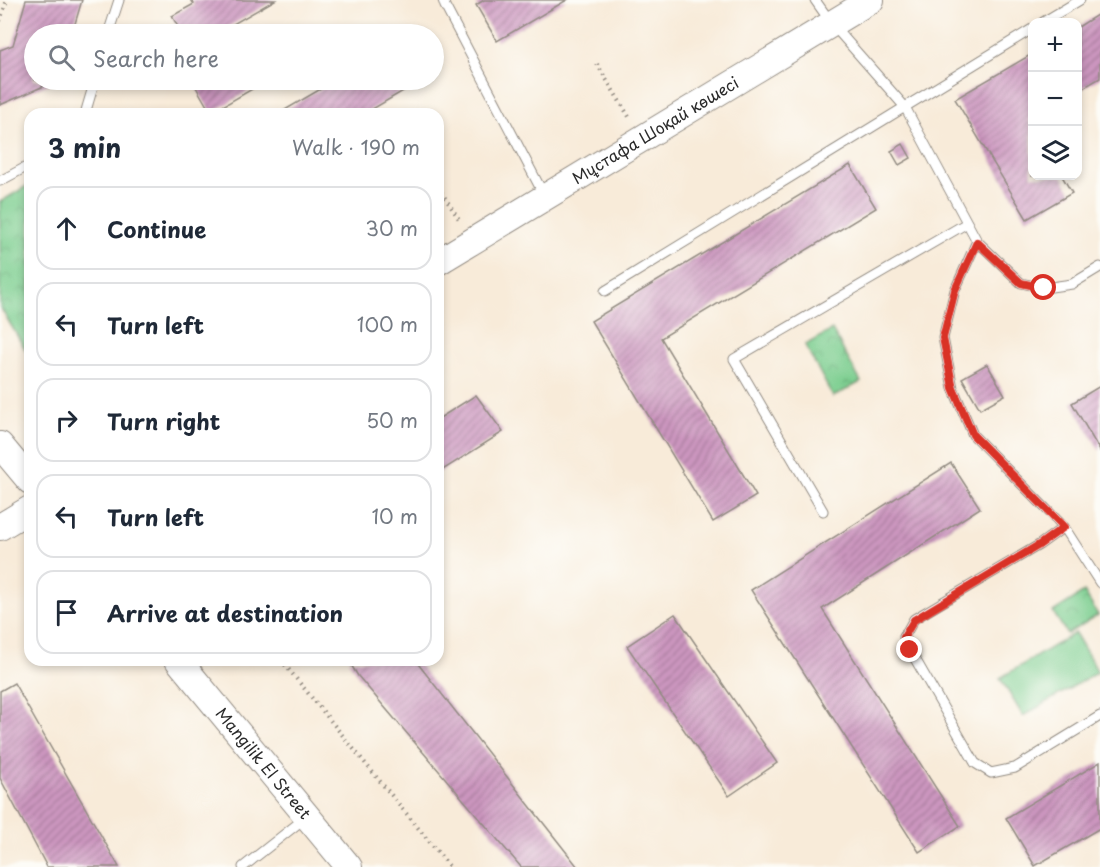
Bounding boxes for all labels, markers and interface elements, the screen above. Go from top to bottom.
map controls [1028,18,1082,180]
button: + [1028,18,1082,72]
search box [24,24,444,90]
icon: search [45,41,78,74]
text: Search here [93,41,219,74]
street label: Мұстафа Шоқай көшесі [567,70,743,189]
button: − [1028,72,1082,126]
button: layers [1028,126,1082,180]
text: 3 min [48,128,121,167]
text: Walk · 190 m [292,132,420,162]
icon: ahead [50,212,83,245]
text: Continue [107,212,206,245]
text: 30 m [365,213,418,243]
route start [1030,274,1056,300]
icon: left [50,308,83,341]
text: Turn left [107,308,204,341]
text: 100 m [357,309,418,339]
icon: right [50,404,83,437]
text: Turn right [107,404,220,437]
text: 50 m [366,405,418,435]
icon: left [50,500,83,533]
text: Turn left [107,500,204,533]
text: 10 m [371,501,418,531]
icon: arrive [50,596,83,629]
text: Arrive at destination [107,596,343,629]
route end [896,636,922,662]
street label: Mangilik El Street [211,702,318,824]

